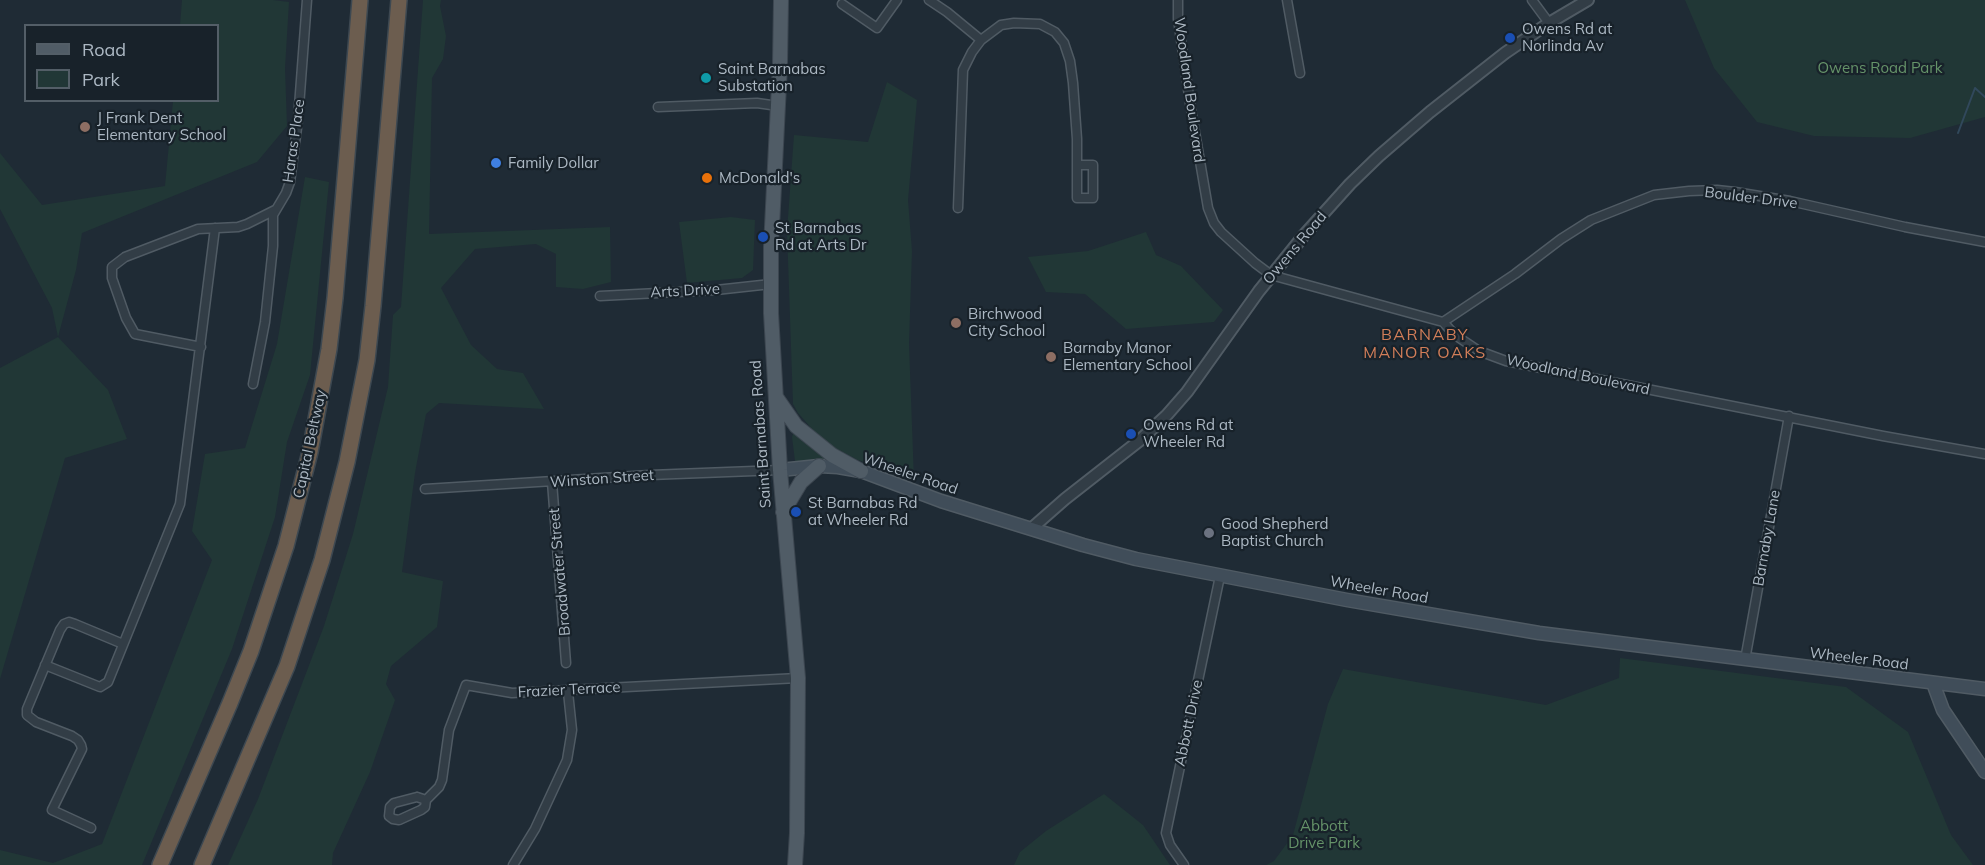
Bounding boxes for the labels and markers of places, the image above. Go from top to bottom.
place label: Owens Rd at Norlinda Av [1522,20,1612,55]
marker: Owens Rd at Norlinda Av [1503,31,1517,45]
place label: Saint Barnabas Substation [718,60,826,95]
marker: Saint Barnabas Substation [699,71,713,85]
place label: J Frank Dent Elementary School [97,109,226,144]
marker: J Frank Dent Elementary School [78,120,92,134]
place label: Family Dollar [508,154,599,172]
marker: Family Dollar [489,156,503,170]
place label: McDonald's [719,169,800,187]
marker: McDonald's [700,171,714,185]
place label: St Barnabas Rd at Arts Dr [775,219,866,254]
marker: St Barnabas Rd at Arts Dr [756,230,770,244]
place label: Birchwood City School [968,305,1045,340]
marker: Birchwood City School [949,316,963,330]
place label: Barnaby Manor Elementary School [1063,339,1192,374]
marker: Barnaby Manor Elementary School [1044,350,1058,364]
place label: Owens Rd at Wheeler Rd [1143,416,1233,451]
marker: Owens Rd at Wheeler Rd [1124,427,1138,441]
place label: St Barnabas Rd at Wheeler Rd [808,494,917,529]
marker: St Barnabas Rd at Wheeler Rd [789,505,803,519]
place label: Good Shepherd Baptist Church [1221,515,1329,550]
marker: Good Shepherd Baptist Church [1202,526,1216,540]

